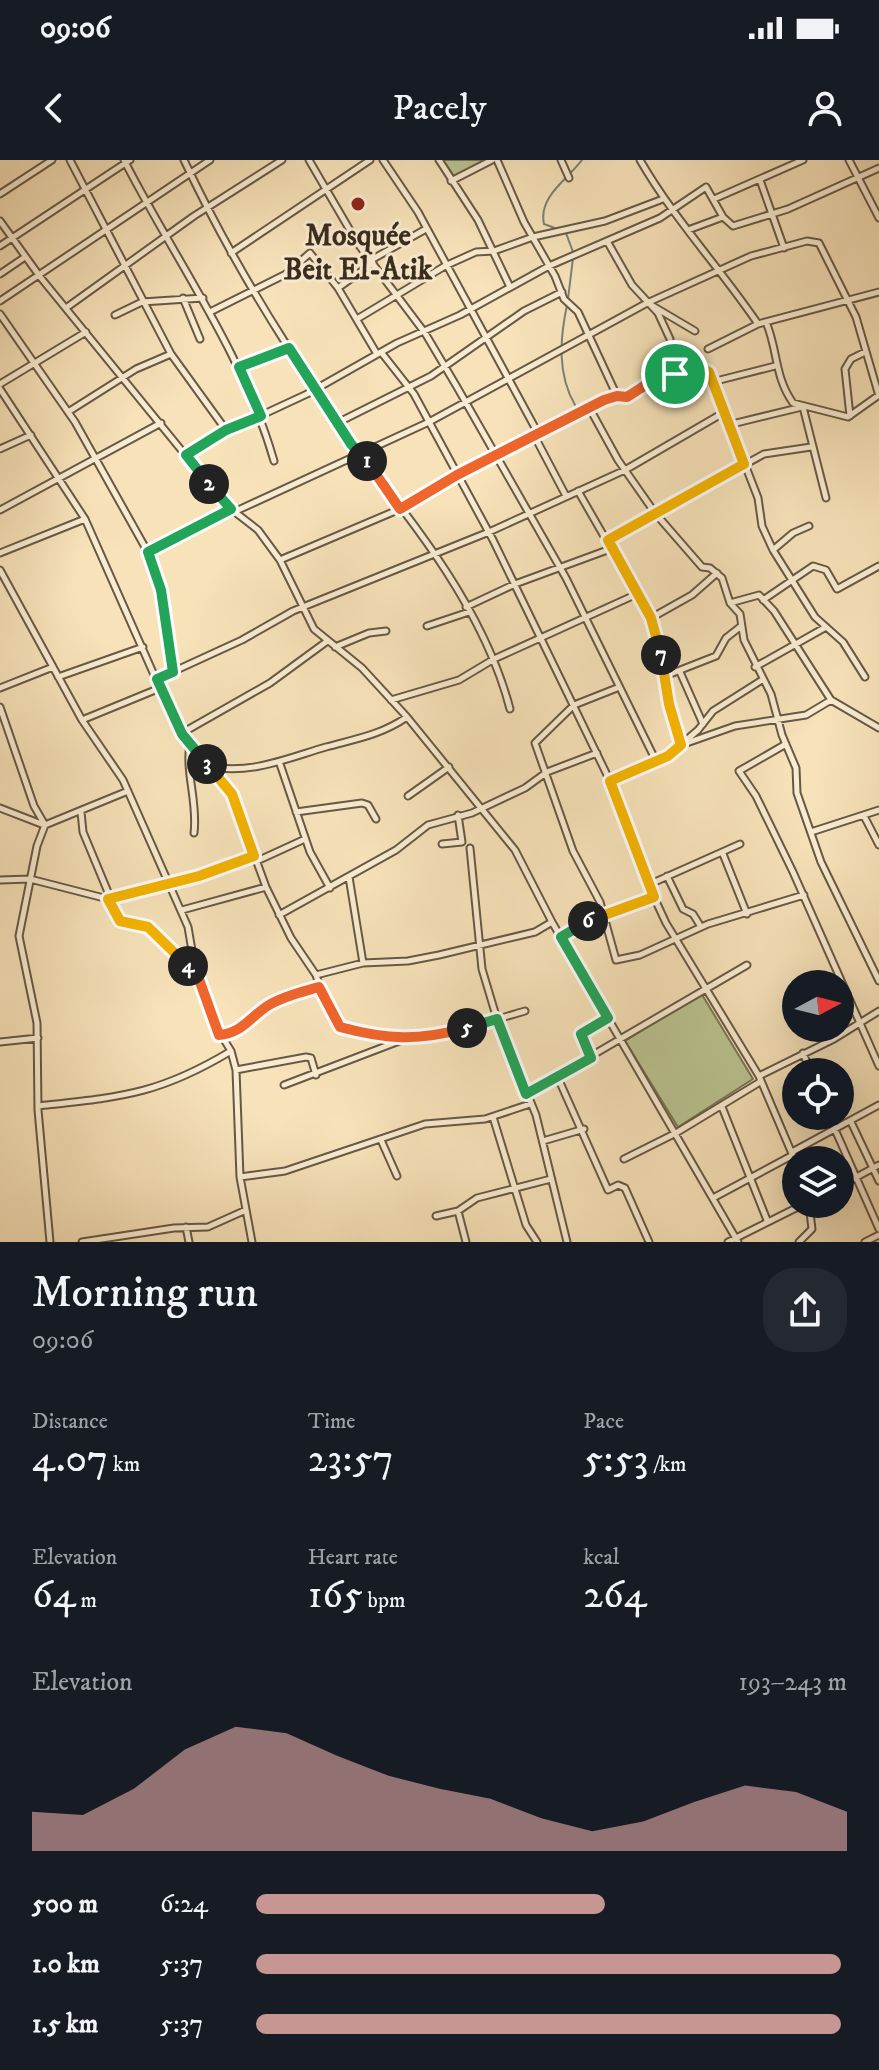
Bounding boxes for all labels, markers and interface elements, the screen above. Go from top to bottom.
text: 09:06 [40,10,111,47]
icon: back [32,86,76,130]
text: Pacely [392,86,487,131]
icon: person [803,86,847,130]
marker: Mosquée Beit El-Atik [349,195,367,213]
place label: Mosquée Beit El-Atik [284,218,434,289]
pin [641,340,709,408]
icon: arrive [653,352,697,396]
pin: 1 [347,441,387,481]
text: 1 [363,447,371,474]
pin: 2 [189,464,229,504]
text: 2 [204,470,214,497]
pin: 7 [641,635,681,675]
text: 7 [655,641,667,668]
pin: 3 [187,744,227,784]
text: 3 [203,750,211,777]
pin: 6 [568,901,608,941]
text: 6 [582,907,594,934]
pin: 4 [168,946,208,986]
text: 4 [182,952,194,979]
north arrow [782,970,854,1042]
map controls [782,970,854,1218]
pin: 5 [447,1008,487,1048]
text: 5 [462,1014,472,1041]
button: locate [782,1058,854,1130]
button: layers [782,1146,854,1218]
text: Morning run [32,1266,258,1321]
button: share [763,1268,847,1352]
text: 09:06 [32,1324,93,1357]
text: Distance [32,1408,108,1435]
text: Time [308,1408,355,1435]
text: Pace [583,1408,624,1435]
text: 4.07 [32,1435,108,1485]
text: 23:57 [308,1435,394,1485]
text: 5:53 [583,1435,648,1485]
text: km [108,1451,140,1478]
text: /km [648,1451,687,1478]
text: Elevation [32,1544,117,1571]
text: Heart rate [308,1544,398,1571]
text: kcal [583,1544,619,1571]
text: 64 [32,1571,76,1621]
text: 165 [308,1571,363,1621]
text: 264 [583,1571,647,1621]
text: m [76,1587,97,1614]
text: bpm [363,1587,405,1614]
text: Elevation [32,1666,133,1699]
text: 193–243 m [739,1666,847,1699]
text: 500 m [32,1888,98,1921]
text: 6:24 [160,1888,208,1921]
text: 1.0 km [32,1948,100,1981]
text: 5:37 [160,1948,203,1981]
text: 1.5 km [32,2008,98,2041]
text: 5:37 [160,2008,203,2041]

